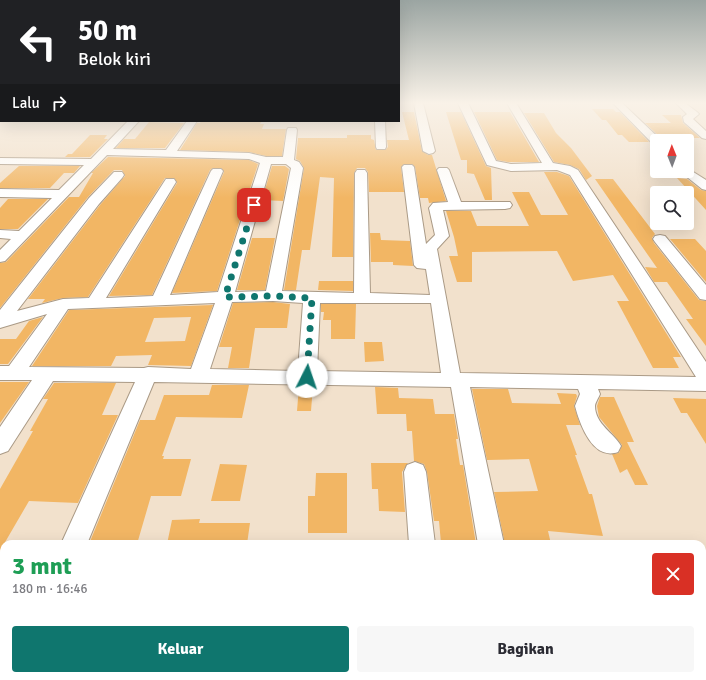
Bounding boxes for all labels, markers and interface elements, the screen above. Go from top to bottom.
text: 50 m [78,14,137,48]
icon: left [12,16,64,68]
text: Belok kiri [78,48,151,70]
icon: right [48,92,70,114]
text: Lalu [12,94,40,112]
north arrow [650,134,694,178]
map controls [650,134,694,230]
button: search [650,186,694,230]
pin [237,188,271,222]
icon: arrive [243,194,265,216]
position arrow [286,356,328,398]
text: 3 mnt [12,551,72,581]
button: close [652,553,694,595]
text: 180 m · 16:46 [12,581,88,597]
button: Keluar [12,626,349,672]
button: Bagikan [357,626,694,672]

